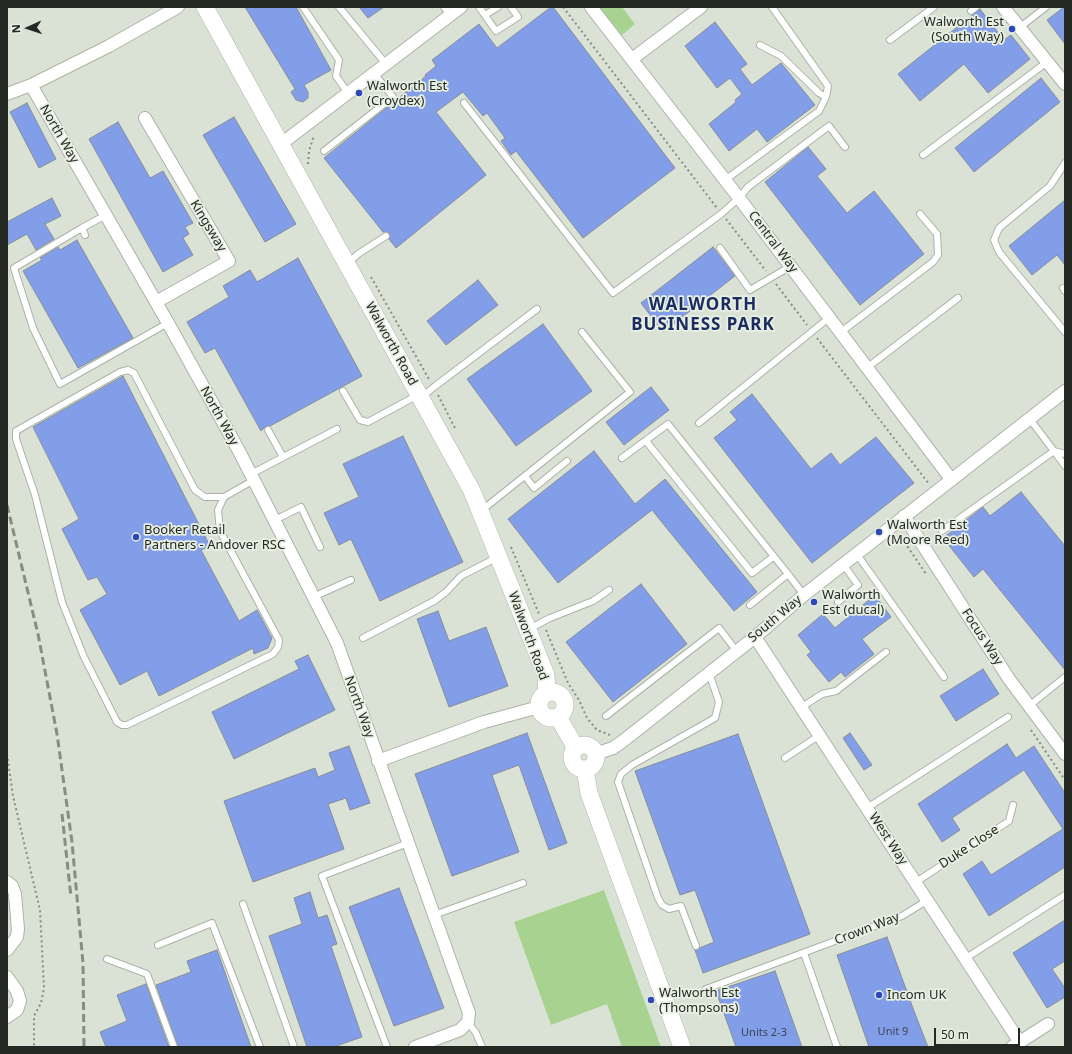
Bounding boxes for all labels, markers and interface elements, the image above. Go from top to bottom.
north arrow [8,8,48,48]
place label: Walworth Est (South Way) [924,14,1004,45]
text: N [8,24,23,34]
marker: Walworth Est (South Way) [1007,24,1017,34]
place label: Walworth Est (Croydex) [367,78,447,109]
marker: Walworth Est (Croydex) [354,88,364,98]
street label: North Way [36,102,82,166]
street label: Kingsway [186,197,230,255]
street label: Central Way [745,208,801,276]
district label: WALWORTH BUSINESS PARK [631,295,775,335]
street label: Walworth Road [362,299,420,389]
street label: North Way [196,384,242,448]
place label: Walworth Est (Moore Reed) [887,517,969,548]
place label: Booker Retail Partners - Andover RSC [144,522,285,553]
marker: Walworth Est (Moore Reed) [874,527,884,537]
marker: Booker Retail Partners - Andover RSC [131,532,141,542]
place label: Walworth Est (ducal) [822,587,884,618]
street label: Walworth Road [505,590,551,682]
street label: South Way [745,592,805,646]
marker: Walworth Est (ducal) [809,597,819,607]
street label: Focus Way [958,606,1006,668]
street label: North Way [341,674,377,740]
street label: West Way [865,810,911,868]
street label: Duke Close [936,822,1002,872]
street label: Crown Way [832,909,902,949]
place label: Walworth Est (Thompsons) [659,985,739,1016]
place label: Incom UK [887,987,947,1003]
marker: Incom UK [874,990,884,1000]
marker: Walworth Est (Thompsons) [646,995,656,1005]
scale bar [936,1020,1022,1046]
house number: Unit 9 [878,1025,908,1039]
house number: Units 2-3 [741,1026,787,1040]
text: 50 m [941,1026,969,1043]

